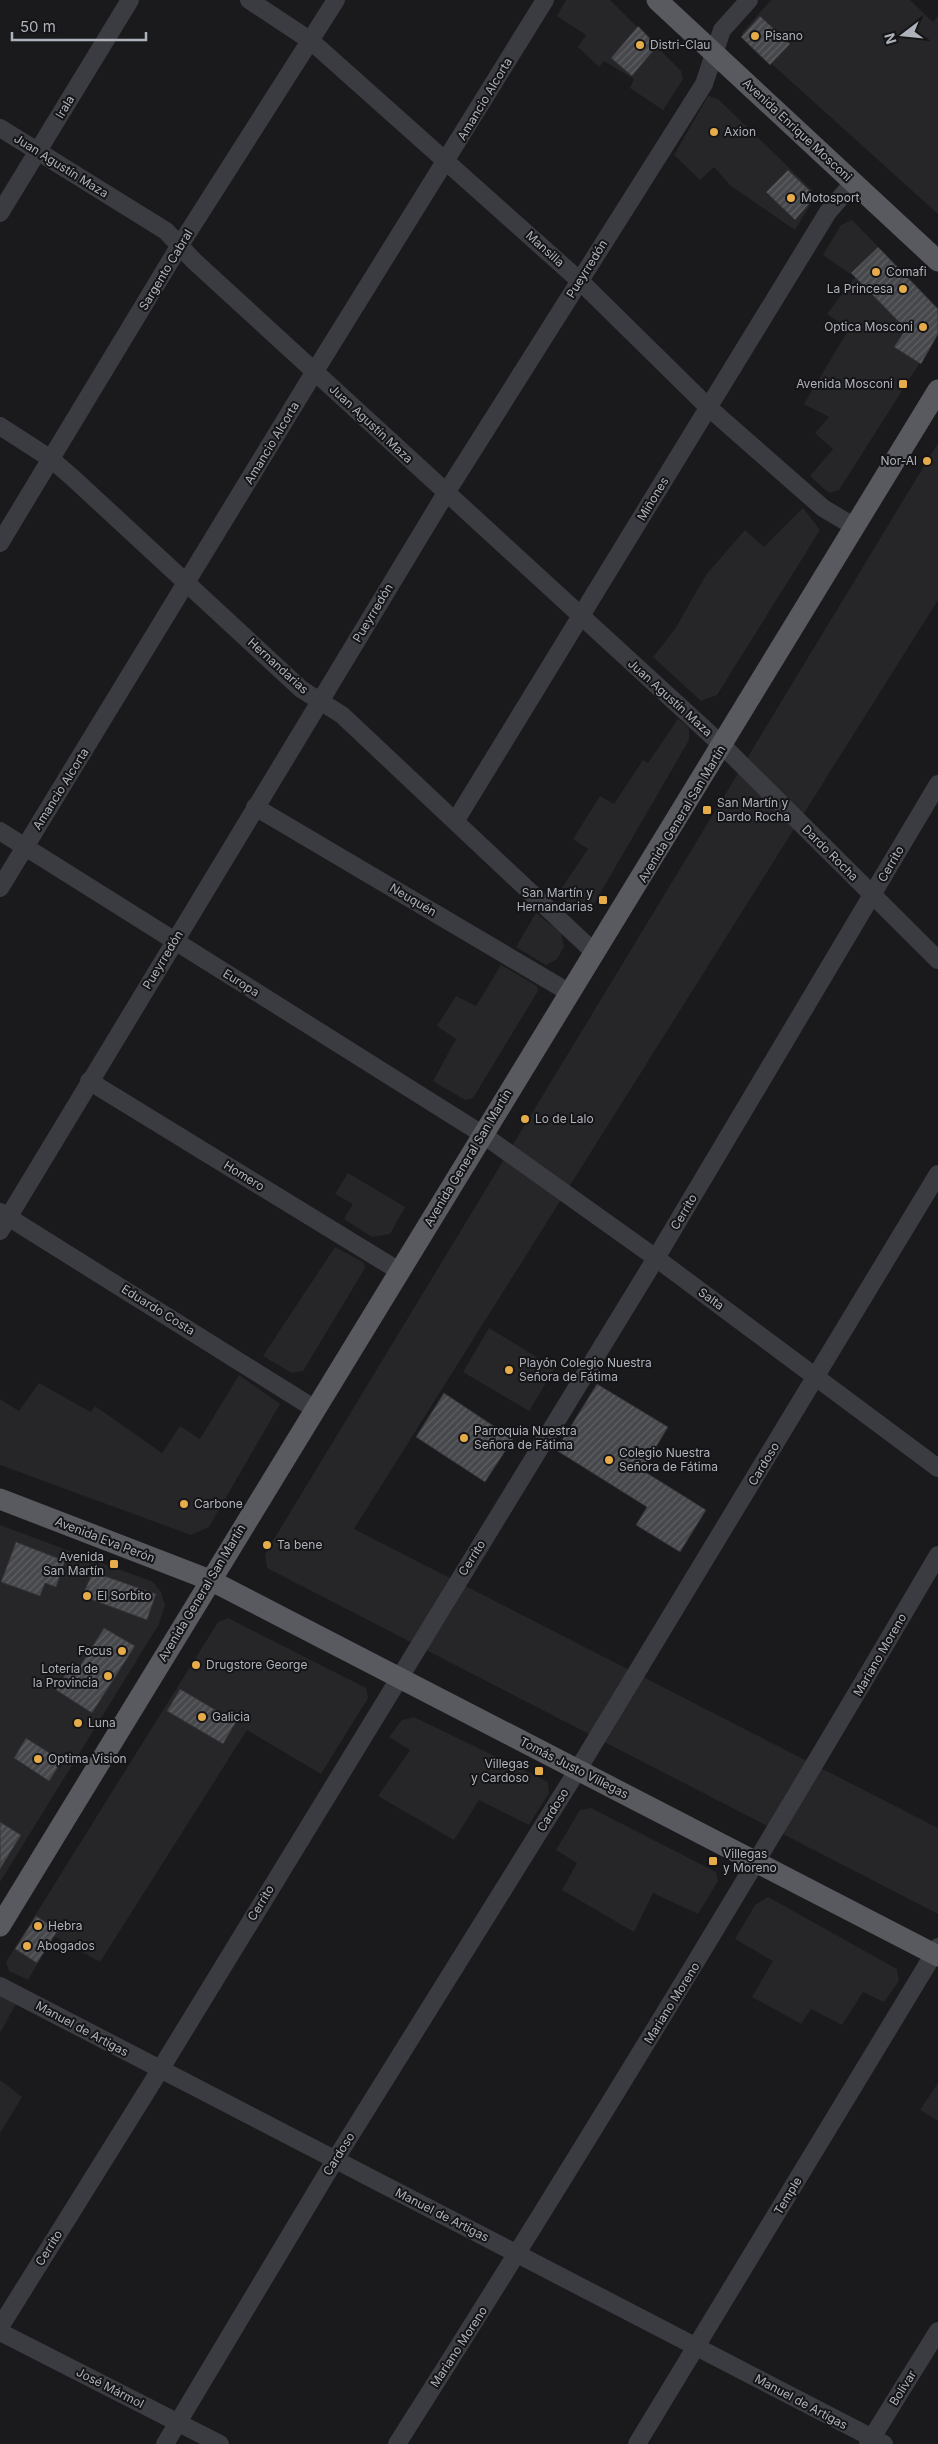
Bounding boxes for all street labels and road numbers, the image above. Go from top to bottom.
street label: Amancio Alcorta [454,55,515,143]
street label: Avenida Enrique Mosconi [740,75,855,184]
street label: Irala [52,93,77,121]
street label: Juan Agustín Maza [11,130,111,201]
street label: Sargento Cabral [136,227,196,313]
street label: Mansilla [523,228,568,270]
street label: Pueyrredón [563,237,610,301]
street label: Juan Agustín Maza [327,381,416,466]
street label: Amancio Alcorta [241,399,302,487]
street label: Miñones [634,474,671,523]
street label: Pueyrredón [349,581,396,645]
street label: Hernandarias [245,635,312,697]
street label: Juan Agustín Maza [625,656,716,739]
street label: Avenida General San Martín [635,743,728,885]
street label: Amancio Alcorta [29,745,92,832]
street label: Dardo Rocha [799,822,861,884]
street label: Cerrito [874,843,907,884]
street label: Neuquén [387,880,439,919]
street label: Pueyrredón [139,928,186,992]
street label: Europa [220,966,262,1000]
street label: Avenida General San Martín [421,1087,514,1229]
street label: Homero [221,1157,267,1194]
street label: Cerrito [667,1191,700,1232]
street label: Eduardo Costa [119,1281,198,1338]
street label: Salta [695,1284,727,1313]
street label: Cardoso [745,1439,782,1488]
street label: Avenida Eva Perón [53,1514,157,1565]
street label: Avenida General San Martín [155,1522,248,1664]
street label: Cerrito [455,1537,488,1578]
street label: Mariano Moreno [850,1611,909,1699]
street label: Tomás Justo Villegas [517,1734,631,1801]
street label: Cardoso [534,1785,572,1834]
street label: Cerrito [244,1882,277,1923]
street label: Mariano Moreno [641,1959,703,2046]
street label: Manuel de Artigas [33,1998,131,2059]
street label: Cardoso [320,2129,358,2178]
street label: Temple [770,2174,805,2217]
street label: Manuel de Artigas [393,2184,492,2245]
street label: Cerrito [32,2227,65,2268]
street label: Mariano Moreno [427,2304,490,2390]
street label: José Mármol [74,2364,146,2411]
street label: Bolívar [886,2367,919,2408]
street label: Manuel de Artigas [752,2371,850,2432]

